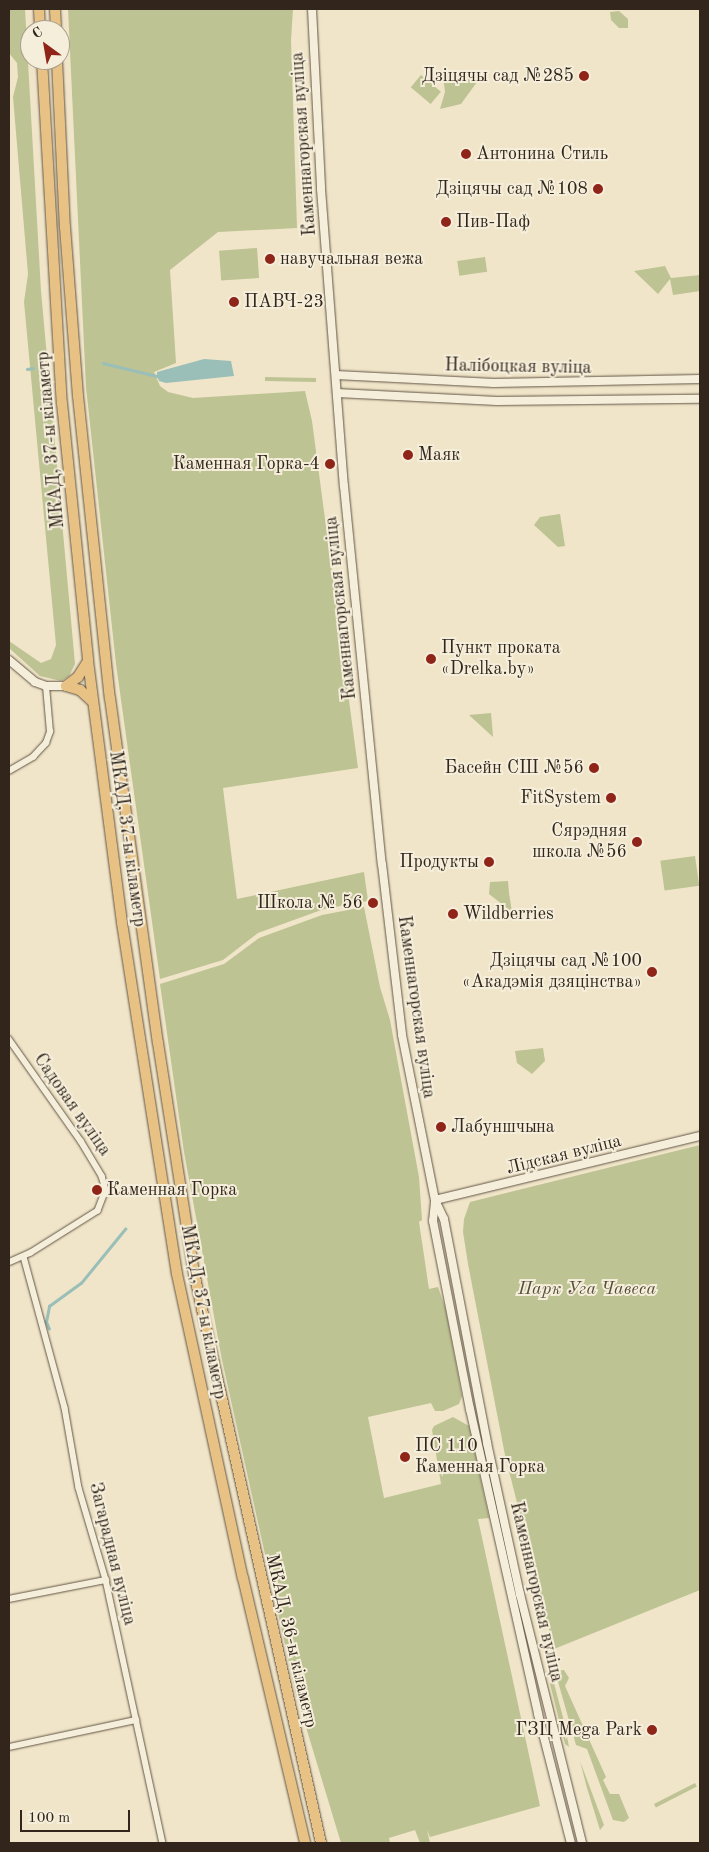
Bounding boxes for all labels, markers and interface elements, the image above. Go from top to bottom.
north arrow [20,20,70,70]
text: С [30,25,45,42]
street label: Каменнагорская вуліца [287,51,321,237]
place label: Дзіцячы сад №285 [422,65,574,87]
marker: Дзіцячы сад №285 [578,70,590,82]
place label: Антонина Стиль [476,143,608,165]
marker: Антонина Стиль [460,148,472,160]
place label: Дзіцячы сад №108 [436,178,588,200]
marker: Дзіцячы сад №108 [592,183,604,195]
place label: Пив-Паф [456,211,530,233]
marker: Пив-Паф [440,216,452,228]
place label: навучальная вежа [280,248,423,270]
marker: навучальная вежа [264,253,276,265]
place label: ПАВЧ-23 [244,291,324,313]
marker: ПАВЧ-23 [228,296,240,308]
street label: МКАД, 37-ы кіламетр [33,351,69,529]
street label: Налібоцкая вуліца [444,355,592,379]
place label: Маяк [418,444,460,466]
marker: Маяк [402,449,414,461]
place label: Каменная Горка-4 [173,453,320,475]
marker: Каменная Горка-4 [324,458,336,470]
street label: Каменнагорская вуліца [321,515,361,701]
place label: Пункт проката «Drelka.by» [441,638,561,681]
marker: Пункт проката «Drelka.by» [425,653,437,665]
street label: МКАД, 37-ы кіламетр [104,750,150,928]
place label: Басейн СШ №56 [445,757,584,779]
marker: Басейн СШ №56 [588,762,600,774]
place label: FitSystem [520,787,601,809]
marker: FitSystem [605,792,617,804]
place label: Сярэдняя школа №56 [532,821,627,864]
marker: Сярэдняя школа №56 [631,836,643,848]
place label: Продукты [399,851,479,873]
marker: Продукты [483,856,495,868]
place label: Школа № 56 [257,892,363,914]
marker: Школа № 56 [367,897,379,909]
place label: Wildberries [463,903,554,925]
marker: Wildberries [447,908,459,920]
street label: Каменнагорская вуліца [392,914,440,1100]
place label: Дзіцячы сад №100 «Акадэмія дзяцінства» [462,951,642,994]
marker: Дзіцячы сад №100 «Акадэмія дзяцінства» [646,966,658,978]
street label: Садовая вуліца [29,1049,115,1161]
place label: Лабуншчына [451,1116,555,1138]
marker: Лабуншчына [435,1121,447,1133]
street label: Лідская вуліца [504,1130,624,1180]
place label: Каменная Горка [107,1179,237,1201]
marker: Каменная Горка [91,1184,103,1196]
street label: МКАД, 37-ы кіламетр [175,1223,231,1401]
park label: Парк Уга Чавеса [518,1278,656,1300]
place label: ПС 110 Каменная Горка [415,1436,545,1478]
marker: ПС 110 Каменная Горка [399,1451,411,1463]
street label: Загарадная вуліца [84,1480,140,1628]
street label: Каменнагорская вуліца [505,1500,567,1684]
street label: МКАД, 36-ы кіламетр [260,1552,322,1730]
place label: ГЗЦ Mega Park [516,1719,642,1741]
marker: ГЗЦ Mega Park [646,1724,658,1736]
scale bar [22,1800,132,1832]
text: 100 m [28,1811,70,1826]

